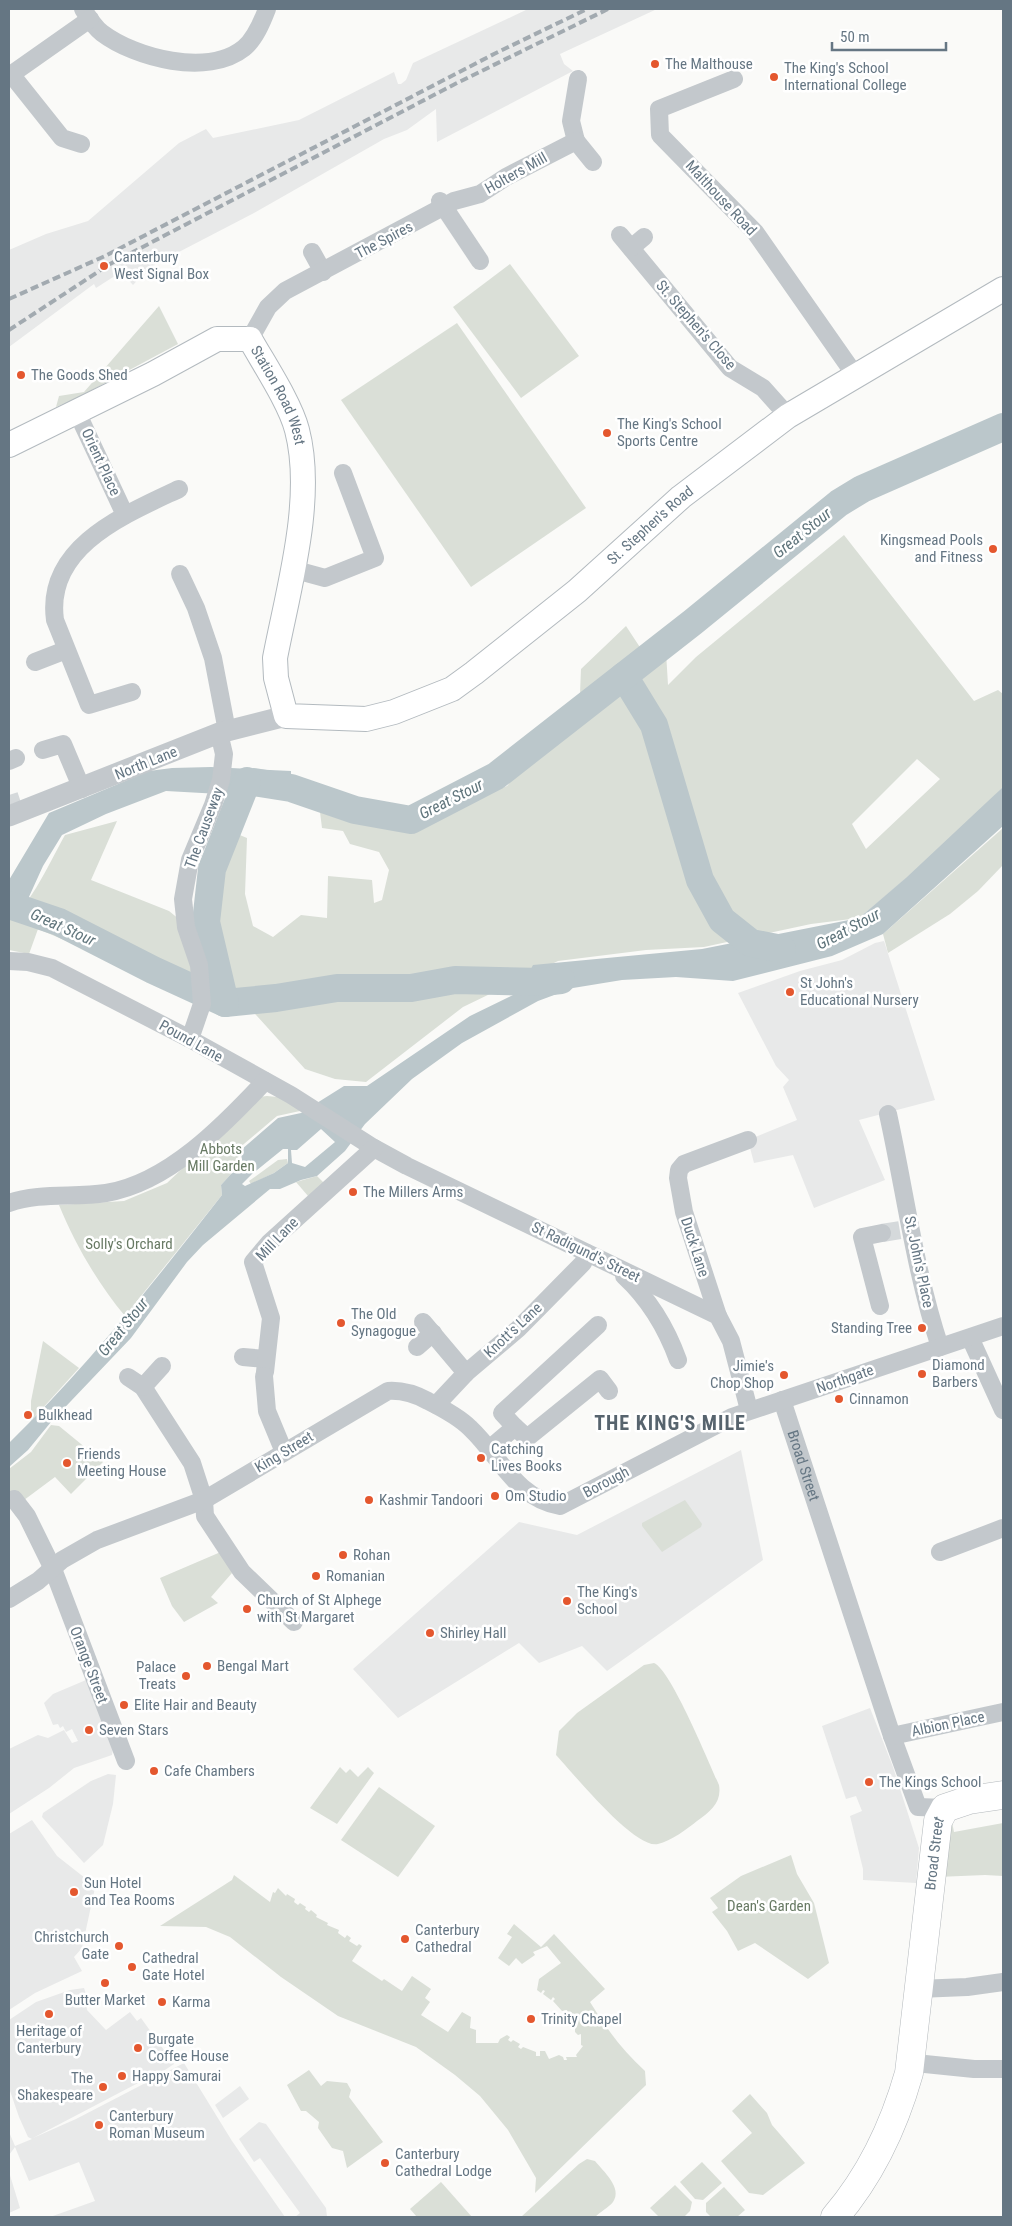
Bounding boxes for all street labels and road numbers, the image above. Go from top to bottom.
street label: Holters Mill [482,149,550,197]
street label: Malthouse Road [682,157,760,239]
street label: The Spires [352,217,416,263]
street label: St. Stephen's Close [652,277,740,373]
street label: Station Road West [247,342,309,446]
street label: Orient Place [78,426,124,498]
street label: St. Stephen's Road [603,482,697,568]
street label: North Lane [112,742,180,784]
street label: The Causeway [181,785,227,871]
street label: Pound Lane [156,1016,226,1066]
street label: Mill Lane [252,1213,302,1265]
street label: St. John's Place [900,1214,938,1310]
street label: Duck Lane [677,1215,713,1279]
street label: St Radigund's Street [529,1218,643,1286]
street label: Knott's Lane [480,1299,546,1361]
street label: Northgate [814,1361,876,1397]
street label: King Street [252,1428,316,1476]
street label: Broad Street [783,1428,823,1503]
street label: Borough [580,1462,632,1502]
street label: Orange Street [66,1624,112,1706]
street label: Albion Place [910,1707,986,1741]
street label: Broad Street [921,1813,948,1891]

